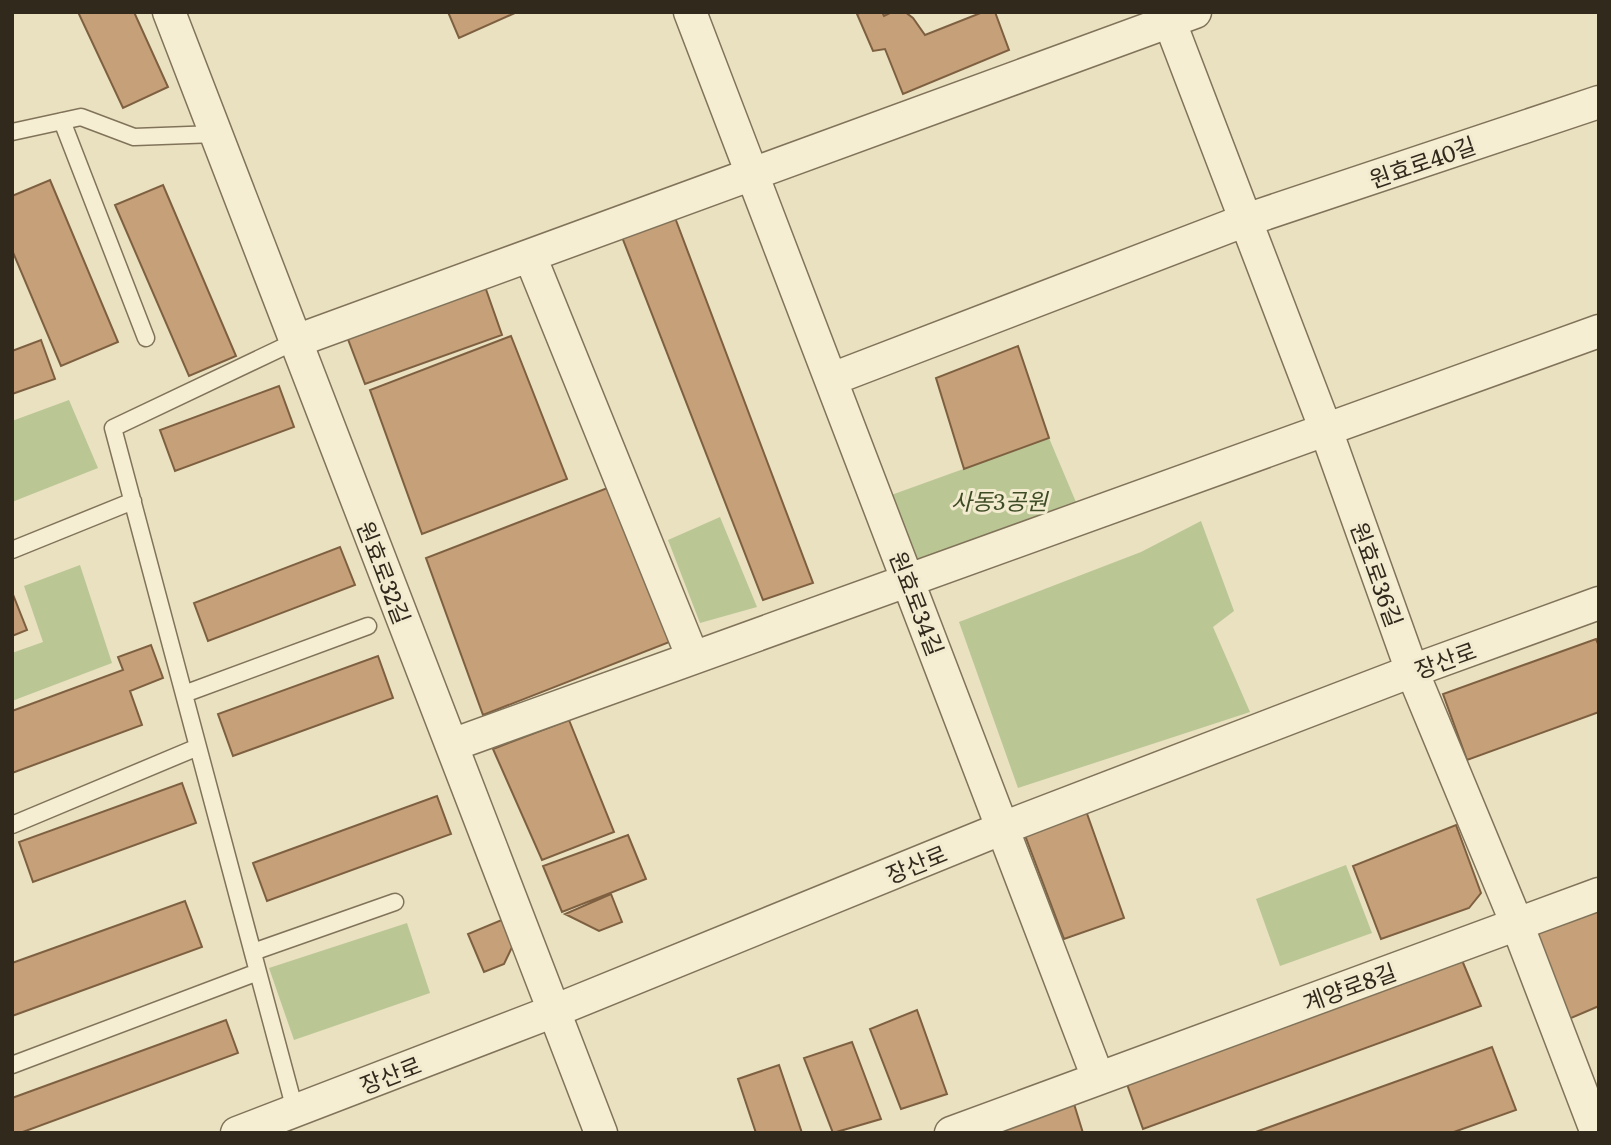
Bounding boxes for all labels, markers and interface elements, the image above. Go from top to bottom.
street label: 원효로40길 [1364,127,1480,195]
park label: 사동3공원 [951,483,1049,517]
street label: 원효로32길 [350,515,420,629]
street label: 원효로36길 [1343,517,1413,631]
street label: 원효로34길 [882,546,954,660]
street label: 장산로 [1409,632,1481,686]
street label: 장산로 [880,835,952,891]
street label: 계양로8길 [1297,953,1401,1019]
street label: 장산로 [354,1047,426,1101]

